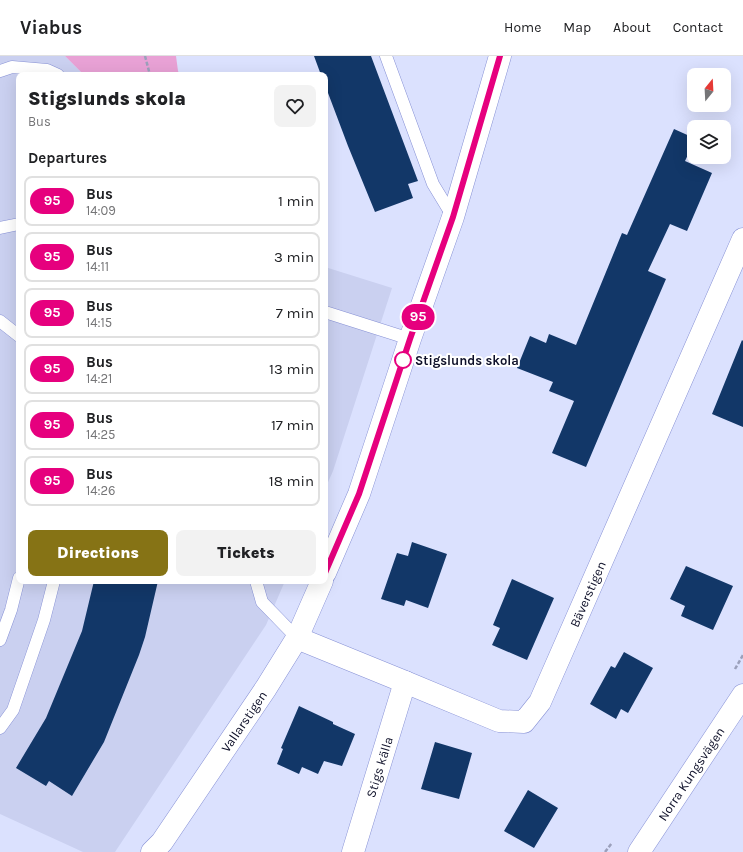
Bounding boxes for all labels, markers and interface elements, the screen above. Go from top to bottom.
text: Viabus [20,17,82,39]
text: Home [504,19,541,36]
text: Map [563,19,591,36]
text: About [613,19,651,36]
text: Contact [673,19,723,36]
north arrow [687,68,731,112]
map controls [687,68,731,164]
button: heart [274,85,316,127]
text: Stigslunds skola [28,88,186,110]
text: Bus [28,114,51,129]
button: layers [687,120,731,164]
text: Departures [28,149,107,167]
text: Bus [86,185,113,203]
text: 95 [44,192,60,209]
text: 1 min [278,192,314,210]
text: 14:09 [86,203,116,218]
text: Bus [86,241,113,259]
text: 95 [44,248,60,265]
text: 3 min [274,248,314,266]
text: 14:11 [86,259,109,274]
text: Bus [86,297,113,315]
text: 95 [44,304,60,321]
text: 7 min [276,304,314,322]
line badge: 95 [400,304,436,330]
text: 95 [410,308,426,325]
text: 14:15 [86,315,112,330]
marker: Stigslunds skola [394,351,412,369]
text: Bus [86,353,113,371]
place label: Stigslunds skola [415,353,519,368]
text: 95 [44,360,60,377]
text: 13 min [269,360,314,378]
text: 14:21 [86,371,112,386]
text: Bus [86,409,113,427]
text: 95 [44,416,60,433]
text: 17 min [271,416,314,434]
text: 14:25 [86,427,115,442]
text: Bus [86,465,113,483]
text: 95 [44,472,60,489]
text: 18 min [269,472,314,490]
text: 14:26 [86,483,116,498]
button: Directions [28,530,168,576]
button: Tickets [176,530,316,576]
street label: Bäverstigen [566,559,608,629]
street label: Vallarstigen [218,688,270,755]
street label: Norra Kungsvägen [655,724,727,823]
street label: Stigs källa [363,735,395,799]

